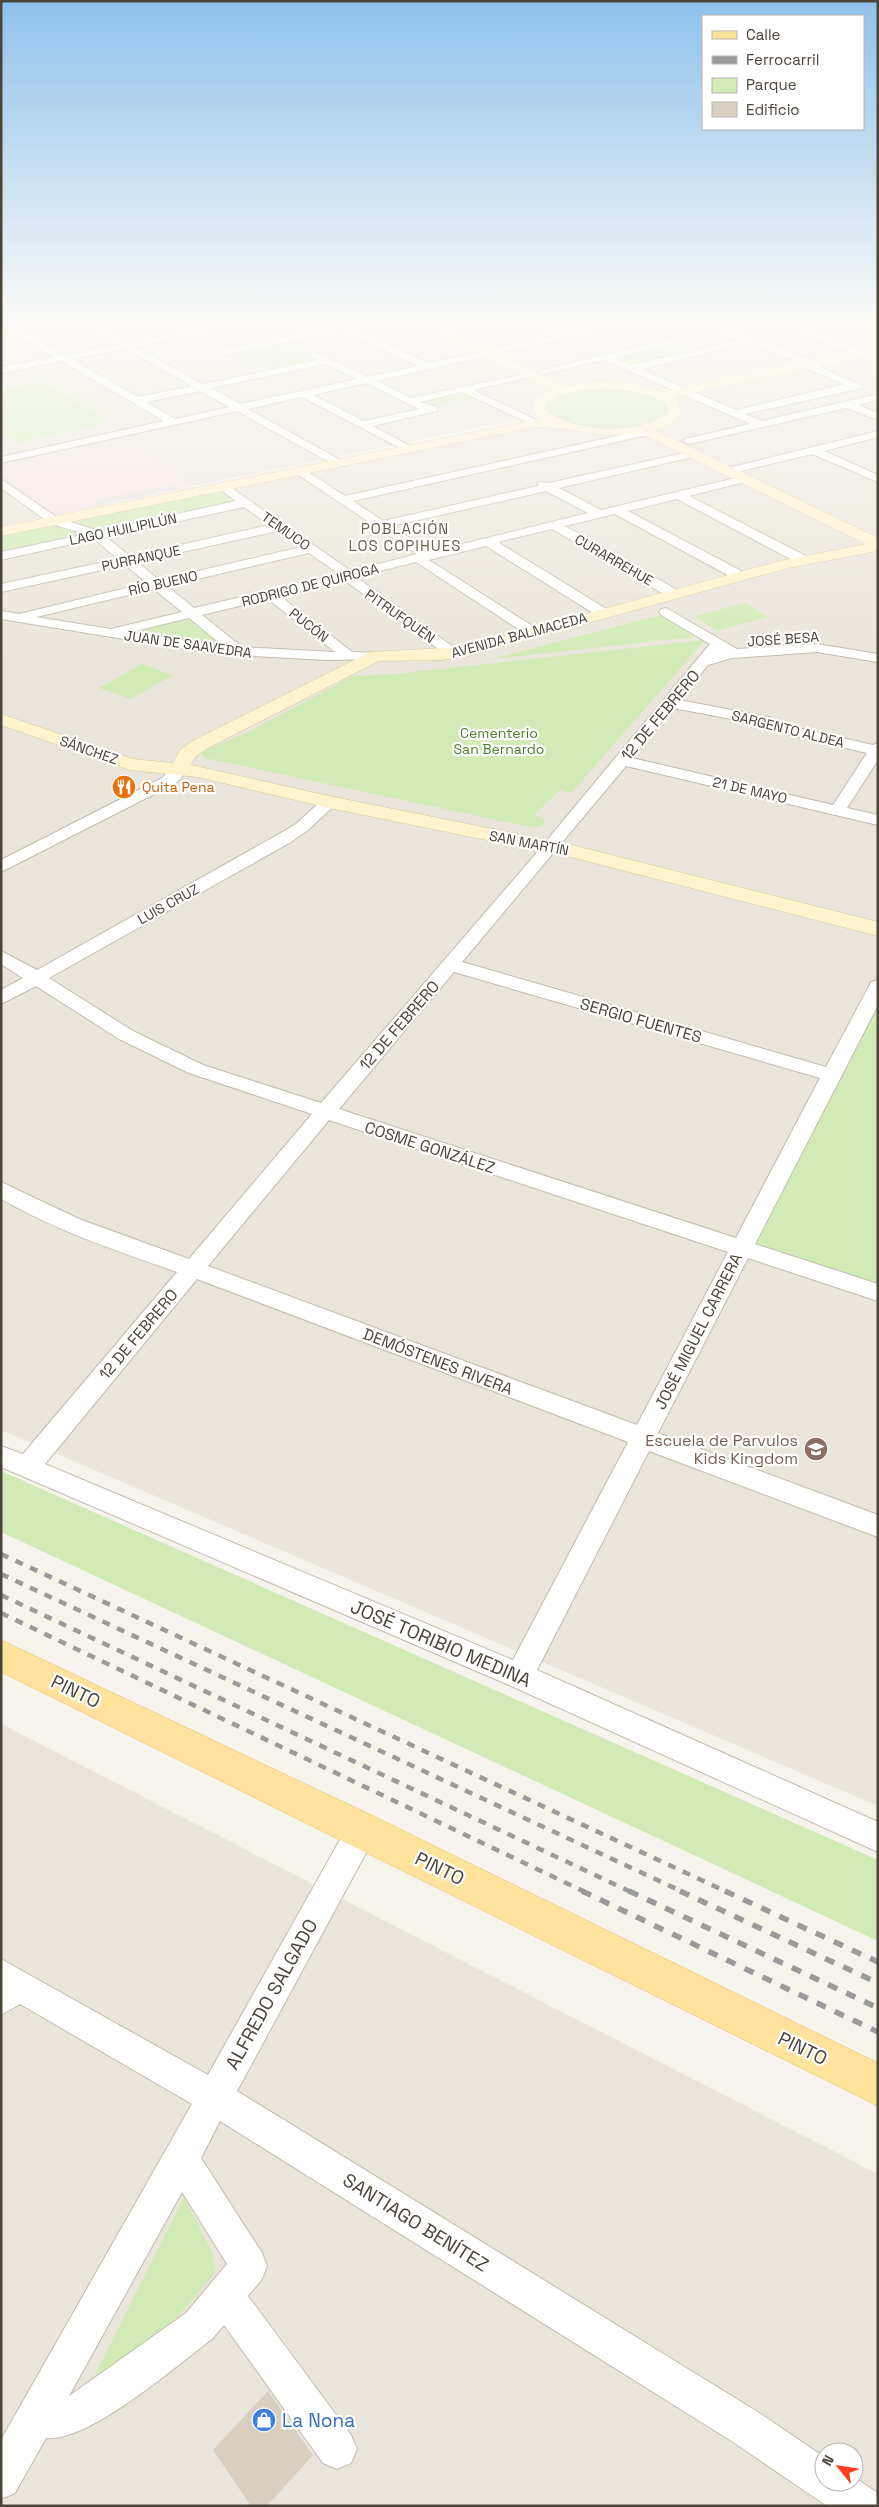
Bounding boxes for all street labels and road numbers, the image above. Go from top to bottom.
street label: TEMUCO [258,508,314,554]
street label: LAGO HUILIPILÚN [68,509,178,549]
street label: CURARREHUE [571,530,657,590]
street label: PURRANQUE [100,541,182,575]
street label: RODRIGO DE QUIROGA [240,559,381,611]
street label: RÍO BUENO [127,566,199,600]
street label: PITRUFQUÉN [361,585,439,647]
street label: PUCÓN [286,604,332,646]
street label: AVENIDA BALMACEDA [449,608,589,662]
street label: JUAN DE SAAVEDRA [123,626,253,662]
street label: JOSÉ BESA [746,627,820,650]
street label: 12 DE FEBRERO [616,666,705,765]
street label: SARGENTO ALDEA [730,706,846,752]
street label: SÁNCHEZ [57,732,121,768]
street label: 21 DE MAYO [711,773,789,807]
street label: SAN MARTÍN [488,826,570,860]
street label: LUIS CRUZ [134,880,202,928]
street label: 12 DE FEBRERO [355,976,444,1075]
street label: SERGIO FUENTES [578,993,704,1048]
street label: COSME GONZÁLEZ [362,1116,498,1178]
street label: JOSÉ MIGUEL CARRERA [650,1249,747,1413]
street label: 12 DE FEBRERO [94,1285,183,1384]
street label: DEMÓSTENES RIVERA [360,1323,516,1400]
street label: JOSÉ TORIBIO MEDINA [347,1594,535,1693]
street label: PINTO [47,1669,105,1714]
street label: PINTO [411,1846,469,1891]
street label: ALFREDO SALGADO [220,1914,323,2074]
street label: PINTO [774,2026,832,2071]
street label: SANTIAGO BENÍTEZ [338,2168,493,2277]

